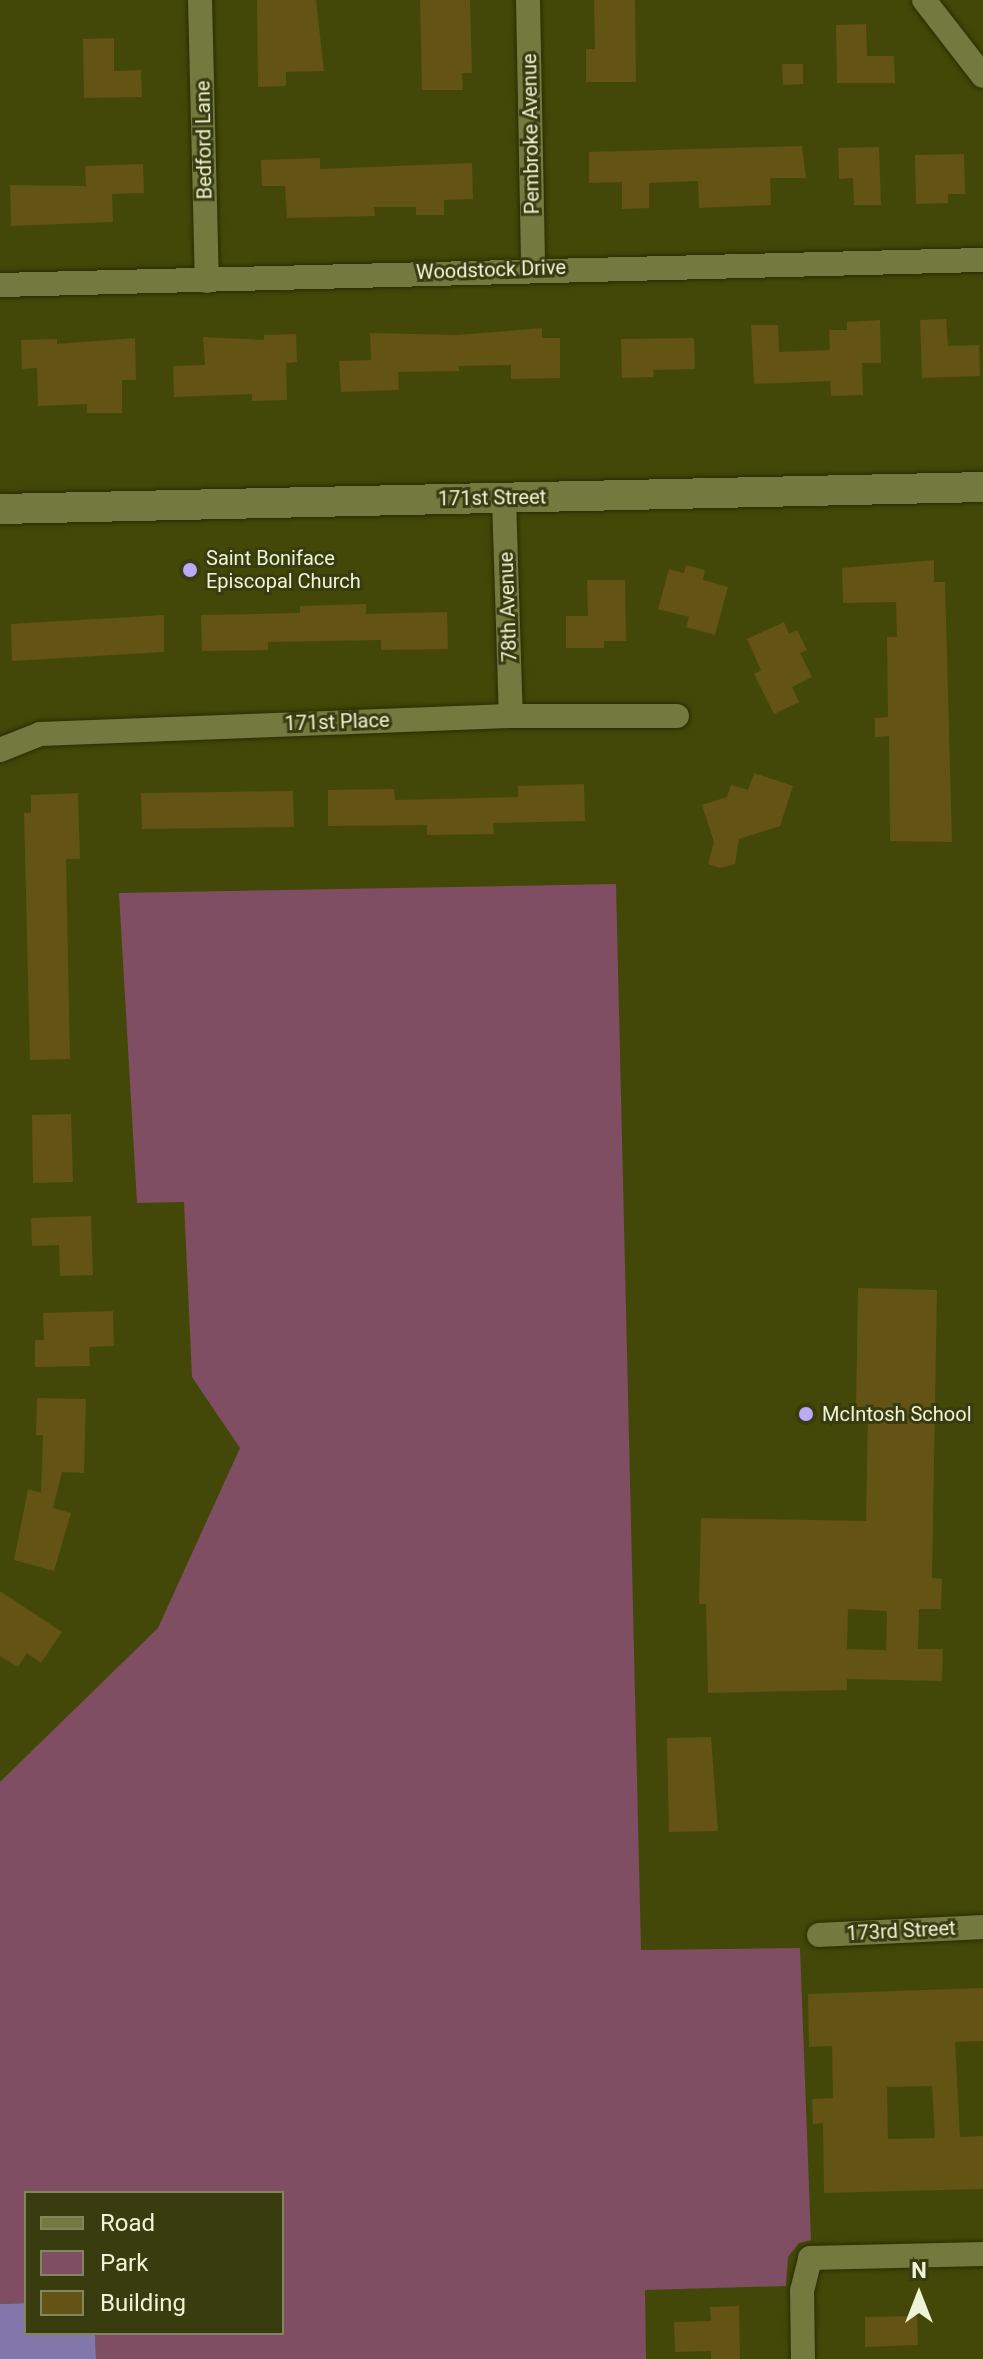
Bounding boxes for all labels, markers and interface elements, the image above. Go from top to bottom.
street label: Pembroke Avenue [518,53,544,215]
street label: Bedford Lane [191,80,217,200]
street label: Woodstock Drive [416,255,566,285]
street label: 171st Street [438,485,546,511]
place label: Saint Boniface Episcopal Church [206,546,361,593]
street label: 78th Avenue [494,551,522,663]
marker: Saint Boniface Episcopal Church [181,561,199,579]
street label: 171st Place [284,708,390,736]
place label: McIntosh School [822,1402,972,1426]
marker: McIntosh School [797,1405,815,1423]
street label: 173rd Street [846,1916,956,1946]
legend [24,2191,284,2335]
text: Road [100,2209,155,2237]
text: Park [100,2249,148,2277]
north arrow [879,2255,959,2335]
text: N [911,2258,927,2283]
text: Building [100,2289,186,2317]

